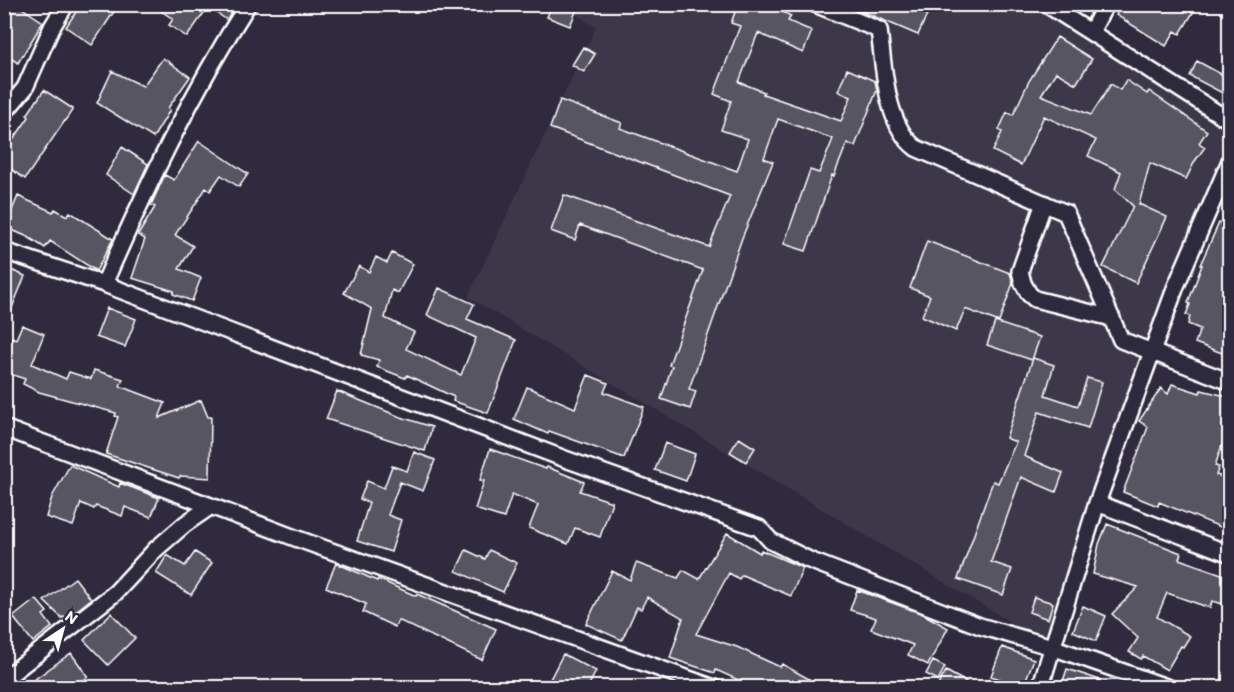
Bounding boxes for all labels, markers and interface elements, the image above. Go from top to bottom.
north arrow [33,599,93,659]
text: N [62,606,81,628]

